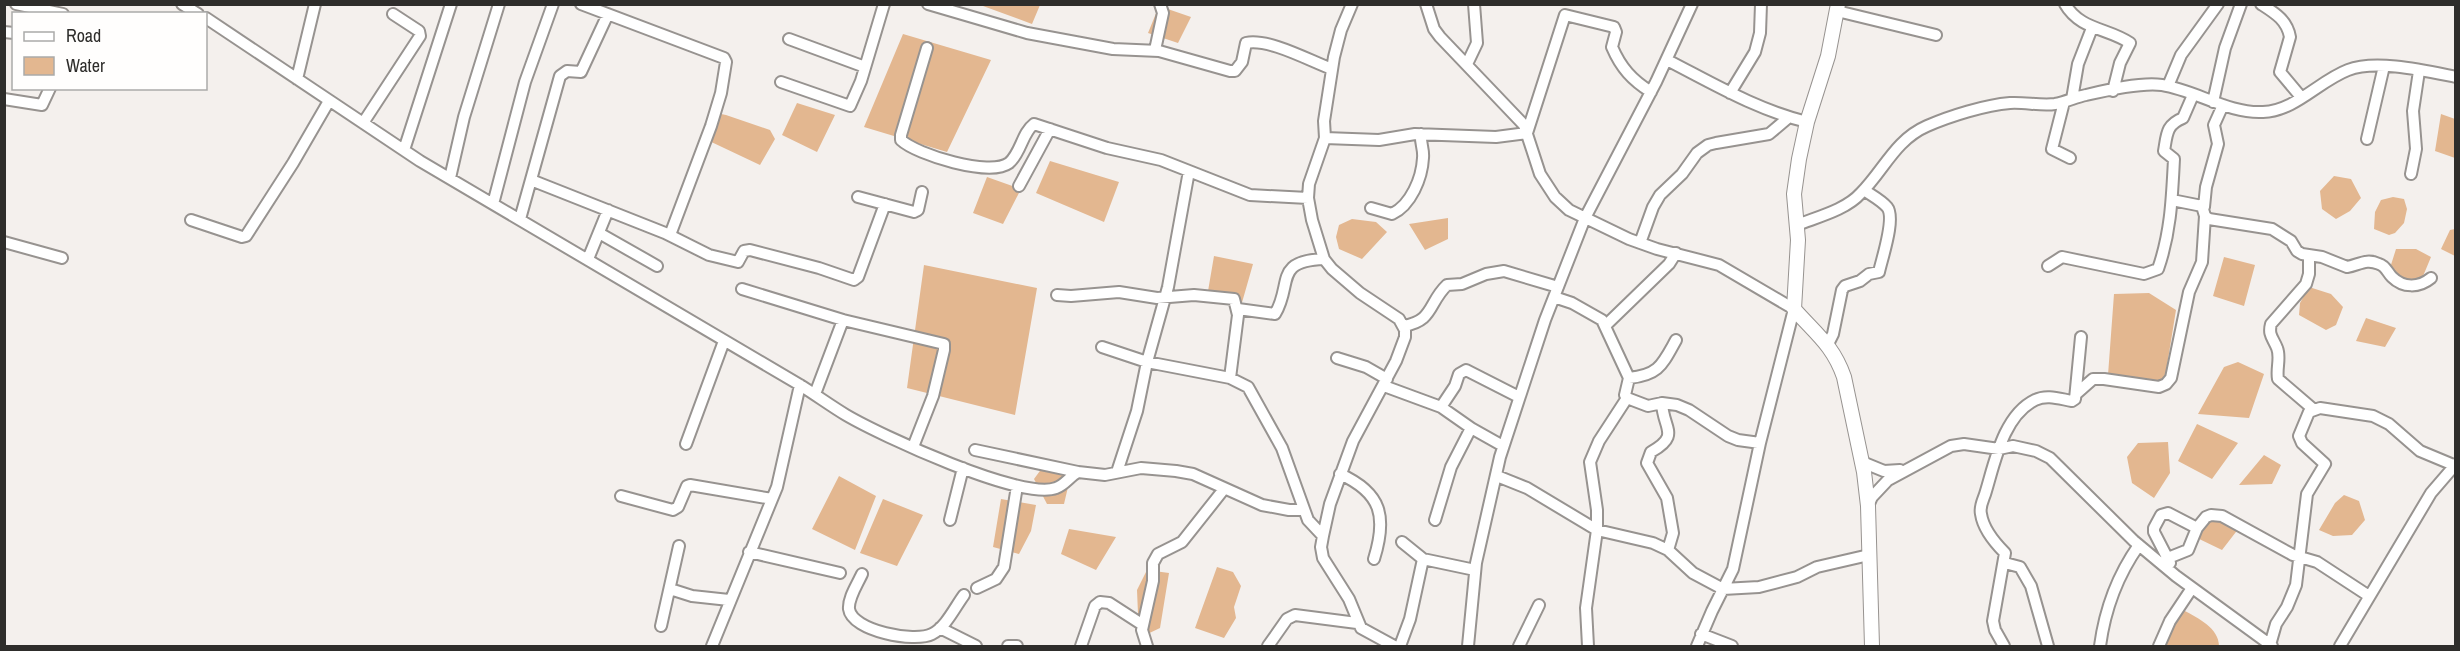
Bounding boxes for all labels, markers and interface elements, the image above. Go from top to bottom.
legend [12,12,207,90]
text: Road [66,23,101,48]
text: Water [66,53,105,78]

